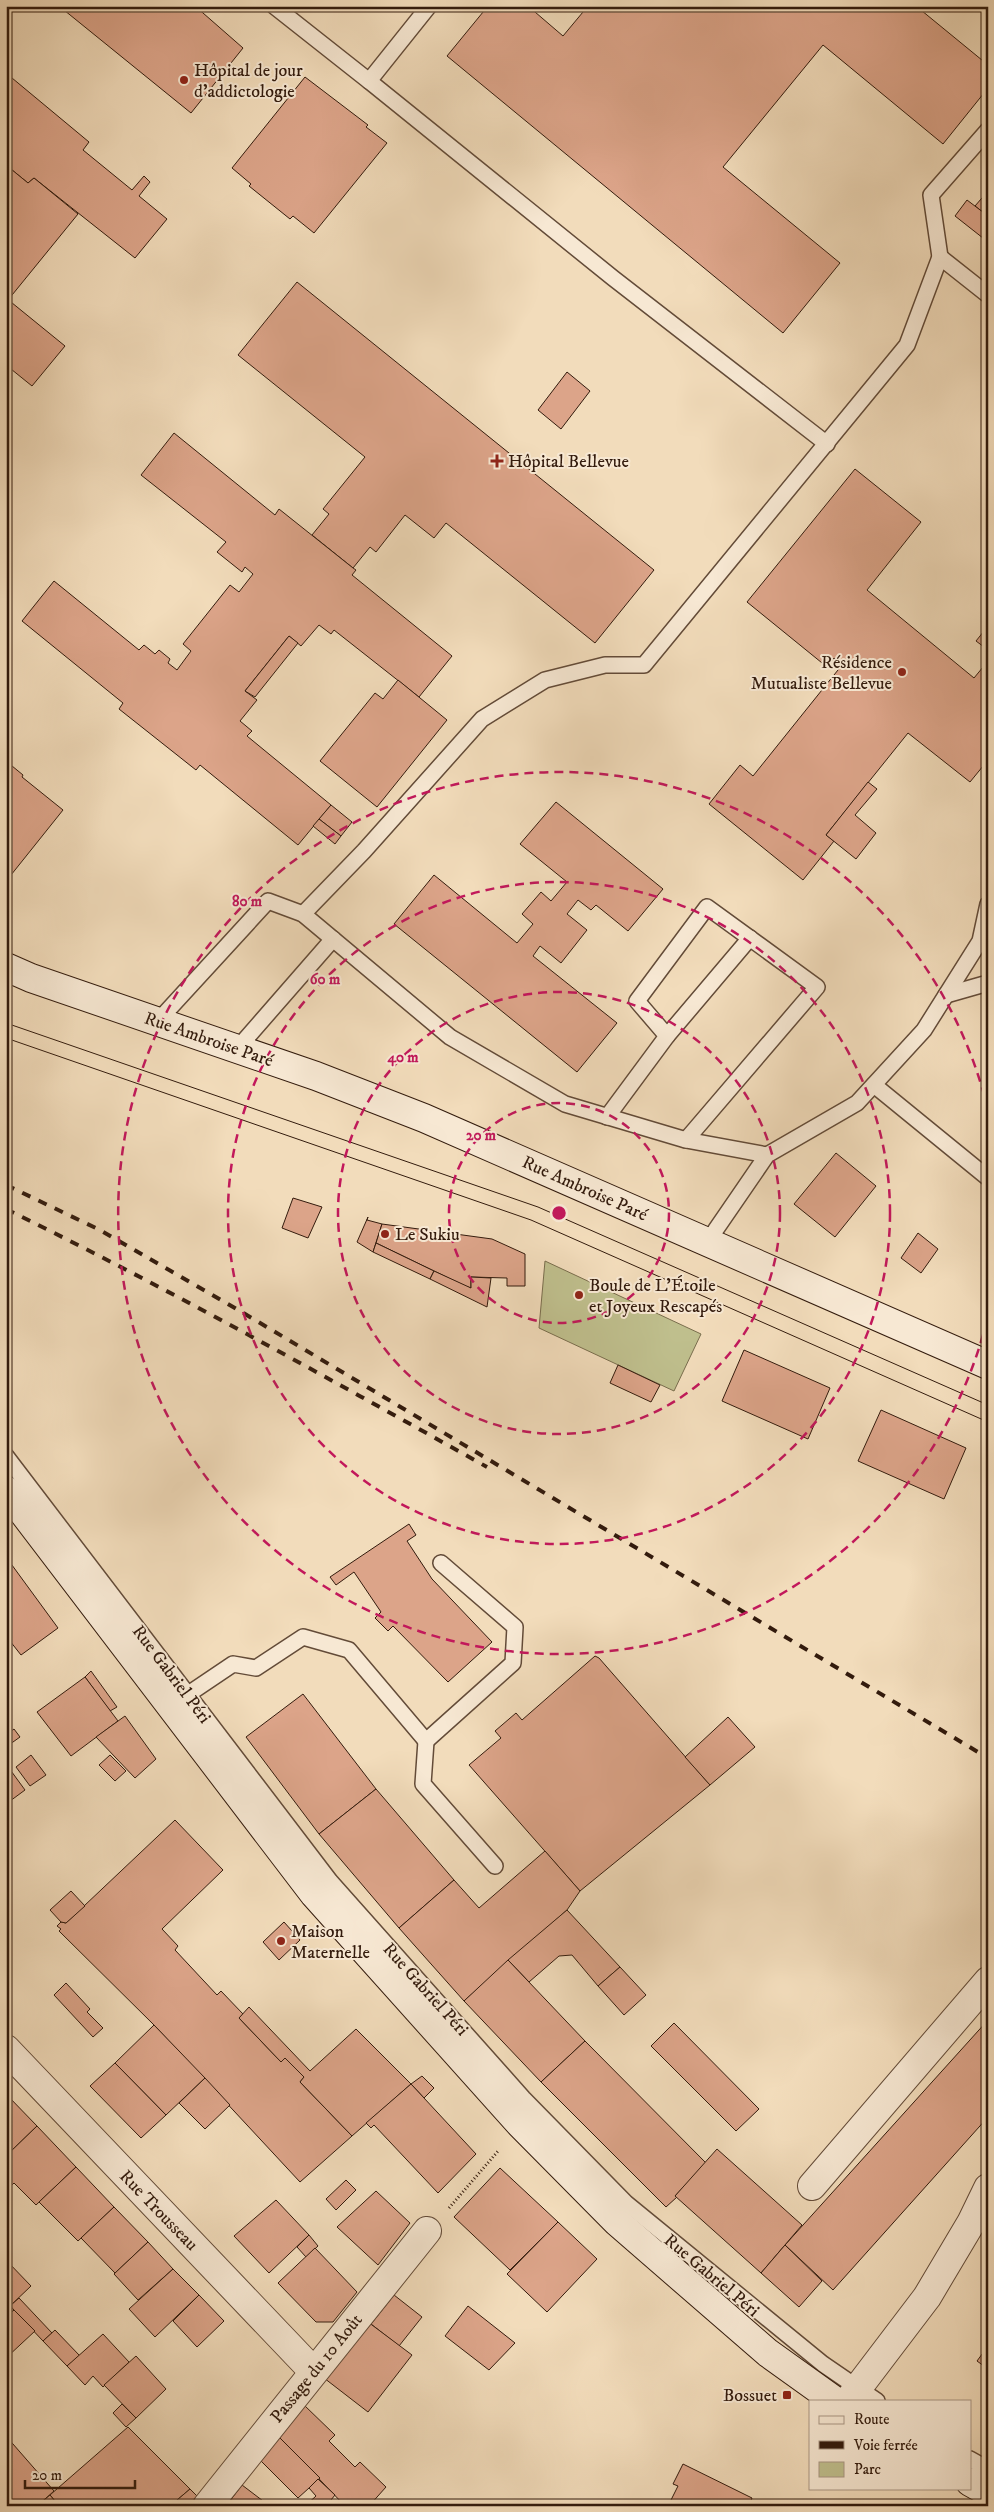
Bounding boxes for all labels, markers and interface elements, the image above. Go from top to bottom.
place label: Hôpital de jour d'addictologie [194,60,303,103]
marker: Hôpital de jour d'addictologie [178,74,190,86]
place label: Hôpital Bellevue [508,451,629,473]
marker: Hôpital Bellevue [490,454,504,468]
place label: Résidence Mutualiste Bellevue [751,652,892,695]
marker: Résidence Mutualiste Bellevue [896,666,908,678]
text: 80 m [232,892,263,911]
text: 60 m [310,970,341,989]
street label: Rue Ambroise Paré [141,1008,277,1072]
text: 40 m [386,1048,419,1067]
text: 20 m [466,1126,497,1145]
street label: Rue Ambroise Paré [518,1151,651,1227]
centre of rings [550,1204,568,1222]
place label: Le Sukiu [395,1224,460,1246]
marker: Le Sukiu [379,1228,391,1240]
place label: Boule de L'Étoile et Joyeux Rescapés [589,1275,722,1318]
marker: Boule de L'Étoile et Joyeux Rescapés [573,1289,585,1301]
street label: Rue Gabriel Péri [127,1621,215,1728]
place label: Maison Maternelle [291,1921,370,1964]
marker: Maison Maternelle [275,1935,287,1947]
street label: Rue Gabriel Péri [378,1939,473,2041]
street label: Rue Trousseau [114,2166,202,2256]
street label: Rue Gabriel Péri [659,2230,763,2322]
street label: Passage du 10 Août [266,2309,368,2428]
place label: Bossuet [723,2385,777,2407]
marker: Bossuet [781,2389,793,2401]
legend [809,2400,972,2490]
text: Route [854,2410,889,2429]
text: Voie ferrée [853,2436,918,2455]
scale bar [25,2457,135,2489]
text: Parc [854,2460,882,2479]
text: 20 m [32,2466,62,2485]

